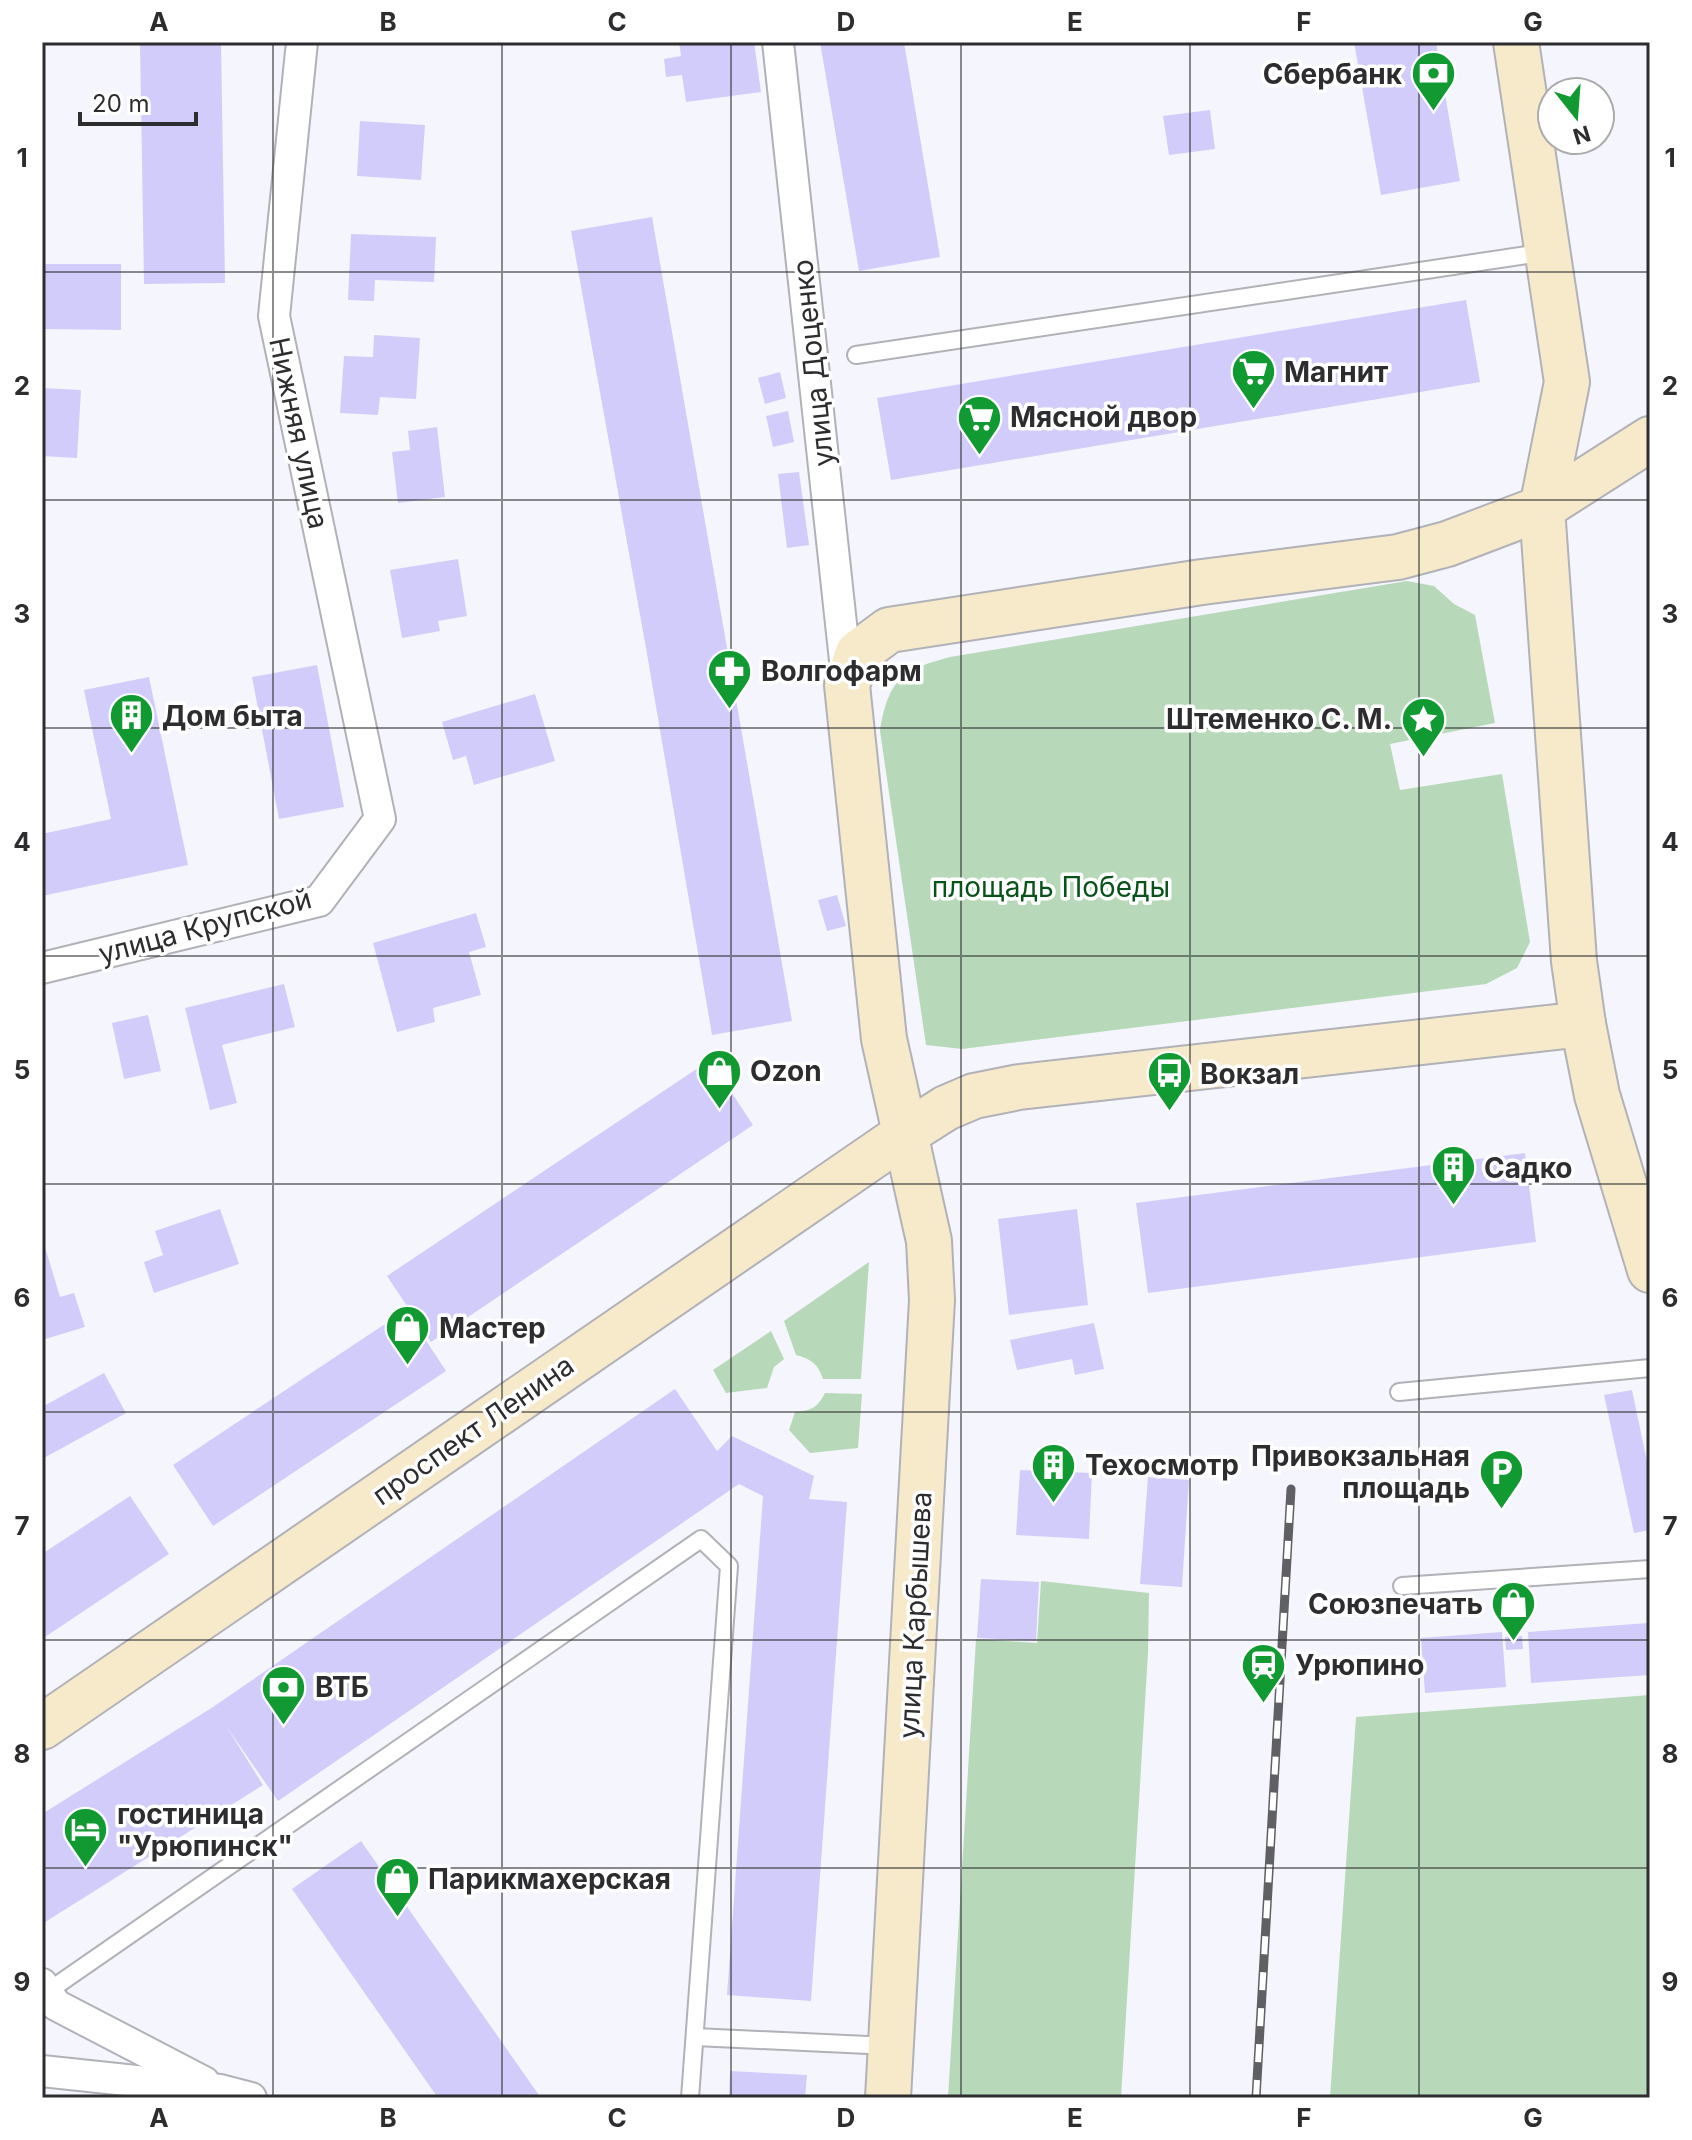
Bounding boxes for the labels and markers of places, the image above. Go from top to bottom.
bank icon: Сбербанк [1409,50,1457,113]
place label: Сбербанк [1263,57,1403,91]
supermarket icon: Магнит [1229,348,1277,411]
place label: Магнит [1284,355,1388,389]
supermarket icon: Мясной двор [955,393,1003,456]
place label: Мясной двор [1010,400,1197,434]
pharmacy icon: Волгофарм [706,647,754,710]
place label: Волгофарм [761,654,922,688]
building icon: Дом быта [107,692,155,755]
place icon: Штеменко С. М. [1399,695,1447,758]
place label: Дом быта [162,699,303,733]
place label: Штеменко С. М. [1166,702,1392,736]
shop icon: Ozon [695,1047,743,1110]
bus stop icon: Вокзал [1145,1050,1193,1113]
place label: Ozon [750,1054,822,1088]
place label: Вокзал [1200,1057,1299,1091]
building icon: Садко [1429,1144,1477,1207]
place label: Садко [1484,1151,1573,1185]
shop icon: Мастер [384,1304,432,1367]
place label: Мастер [439,1311,546,1345]
place label: Привокзальная площадь [1251,1439,1470,1505]
building icon: Техосмотр [1030,1441,1078,1504]
place label: Техосмотр [1085,1448,1239,1482]
parking icon: Привокзальная площадь [1477,1448,1525,1511]
shop icon: Союзпечать [1490,1580,1538,1643]
place label: Союзпечать [1308,1587,1483,1621]
station icon: Урюпино [1240,1641,1288,1704]
place label: Урюпино [1295,1648,1424,1682]
bank icon: ВТБ [260,1663,308,1726]
place label: ВТБ [315,1670,369,1704]
place label: гостиница "Урюпинск" [117,1797,293,1863]
hotel icon: гостиница "Урюпинск" [62,1806,110,1869]
shop icon: Парикмахерская [373,1855,421,1918]
place label: Парикмахерская [428,1862,671,1896]

